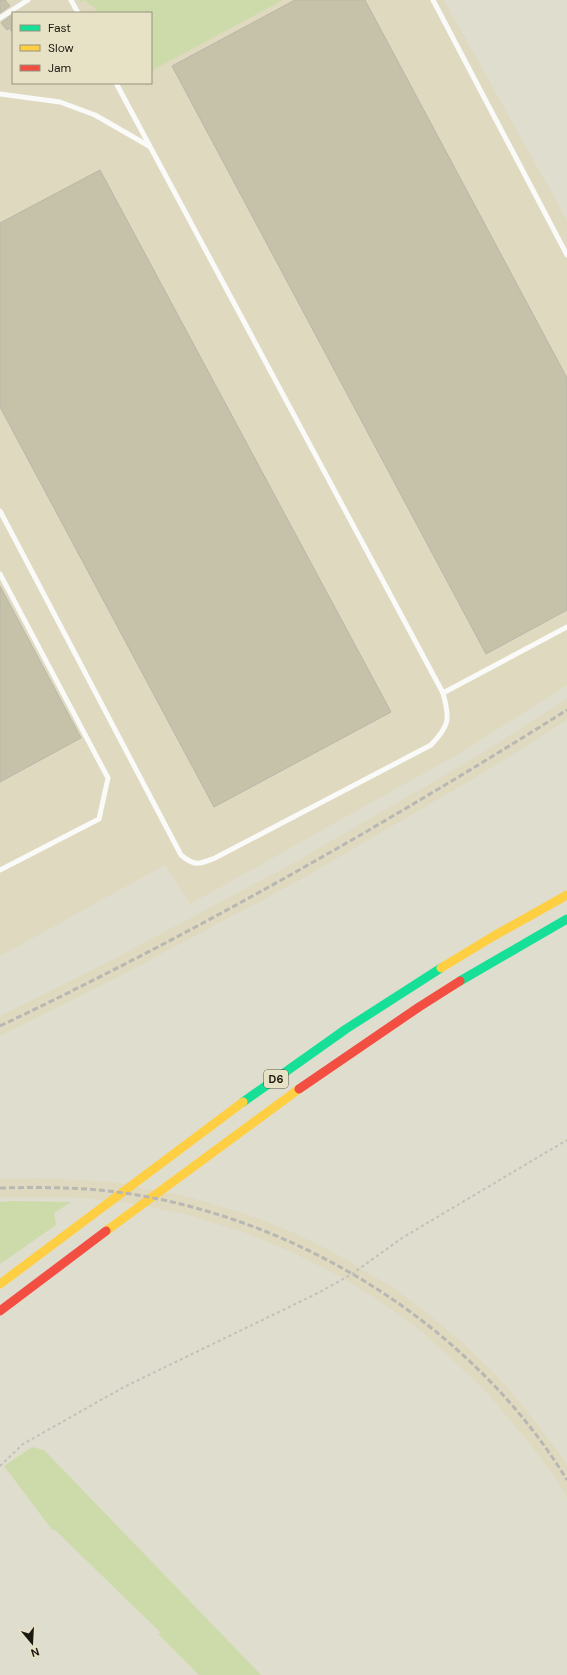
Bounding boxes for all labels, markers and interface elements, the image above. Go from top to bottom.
legend [12,12,152,84]
text: Fast [48,20,71,36]
text: Slow [48,40,74,56]
text: Jam [48,60,71,76]
road number: D6 [264,1070,288,1088]
north arrow [12,1623,52,1663]
text: N [29,1645,41,1660]

